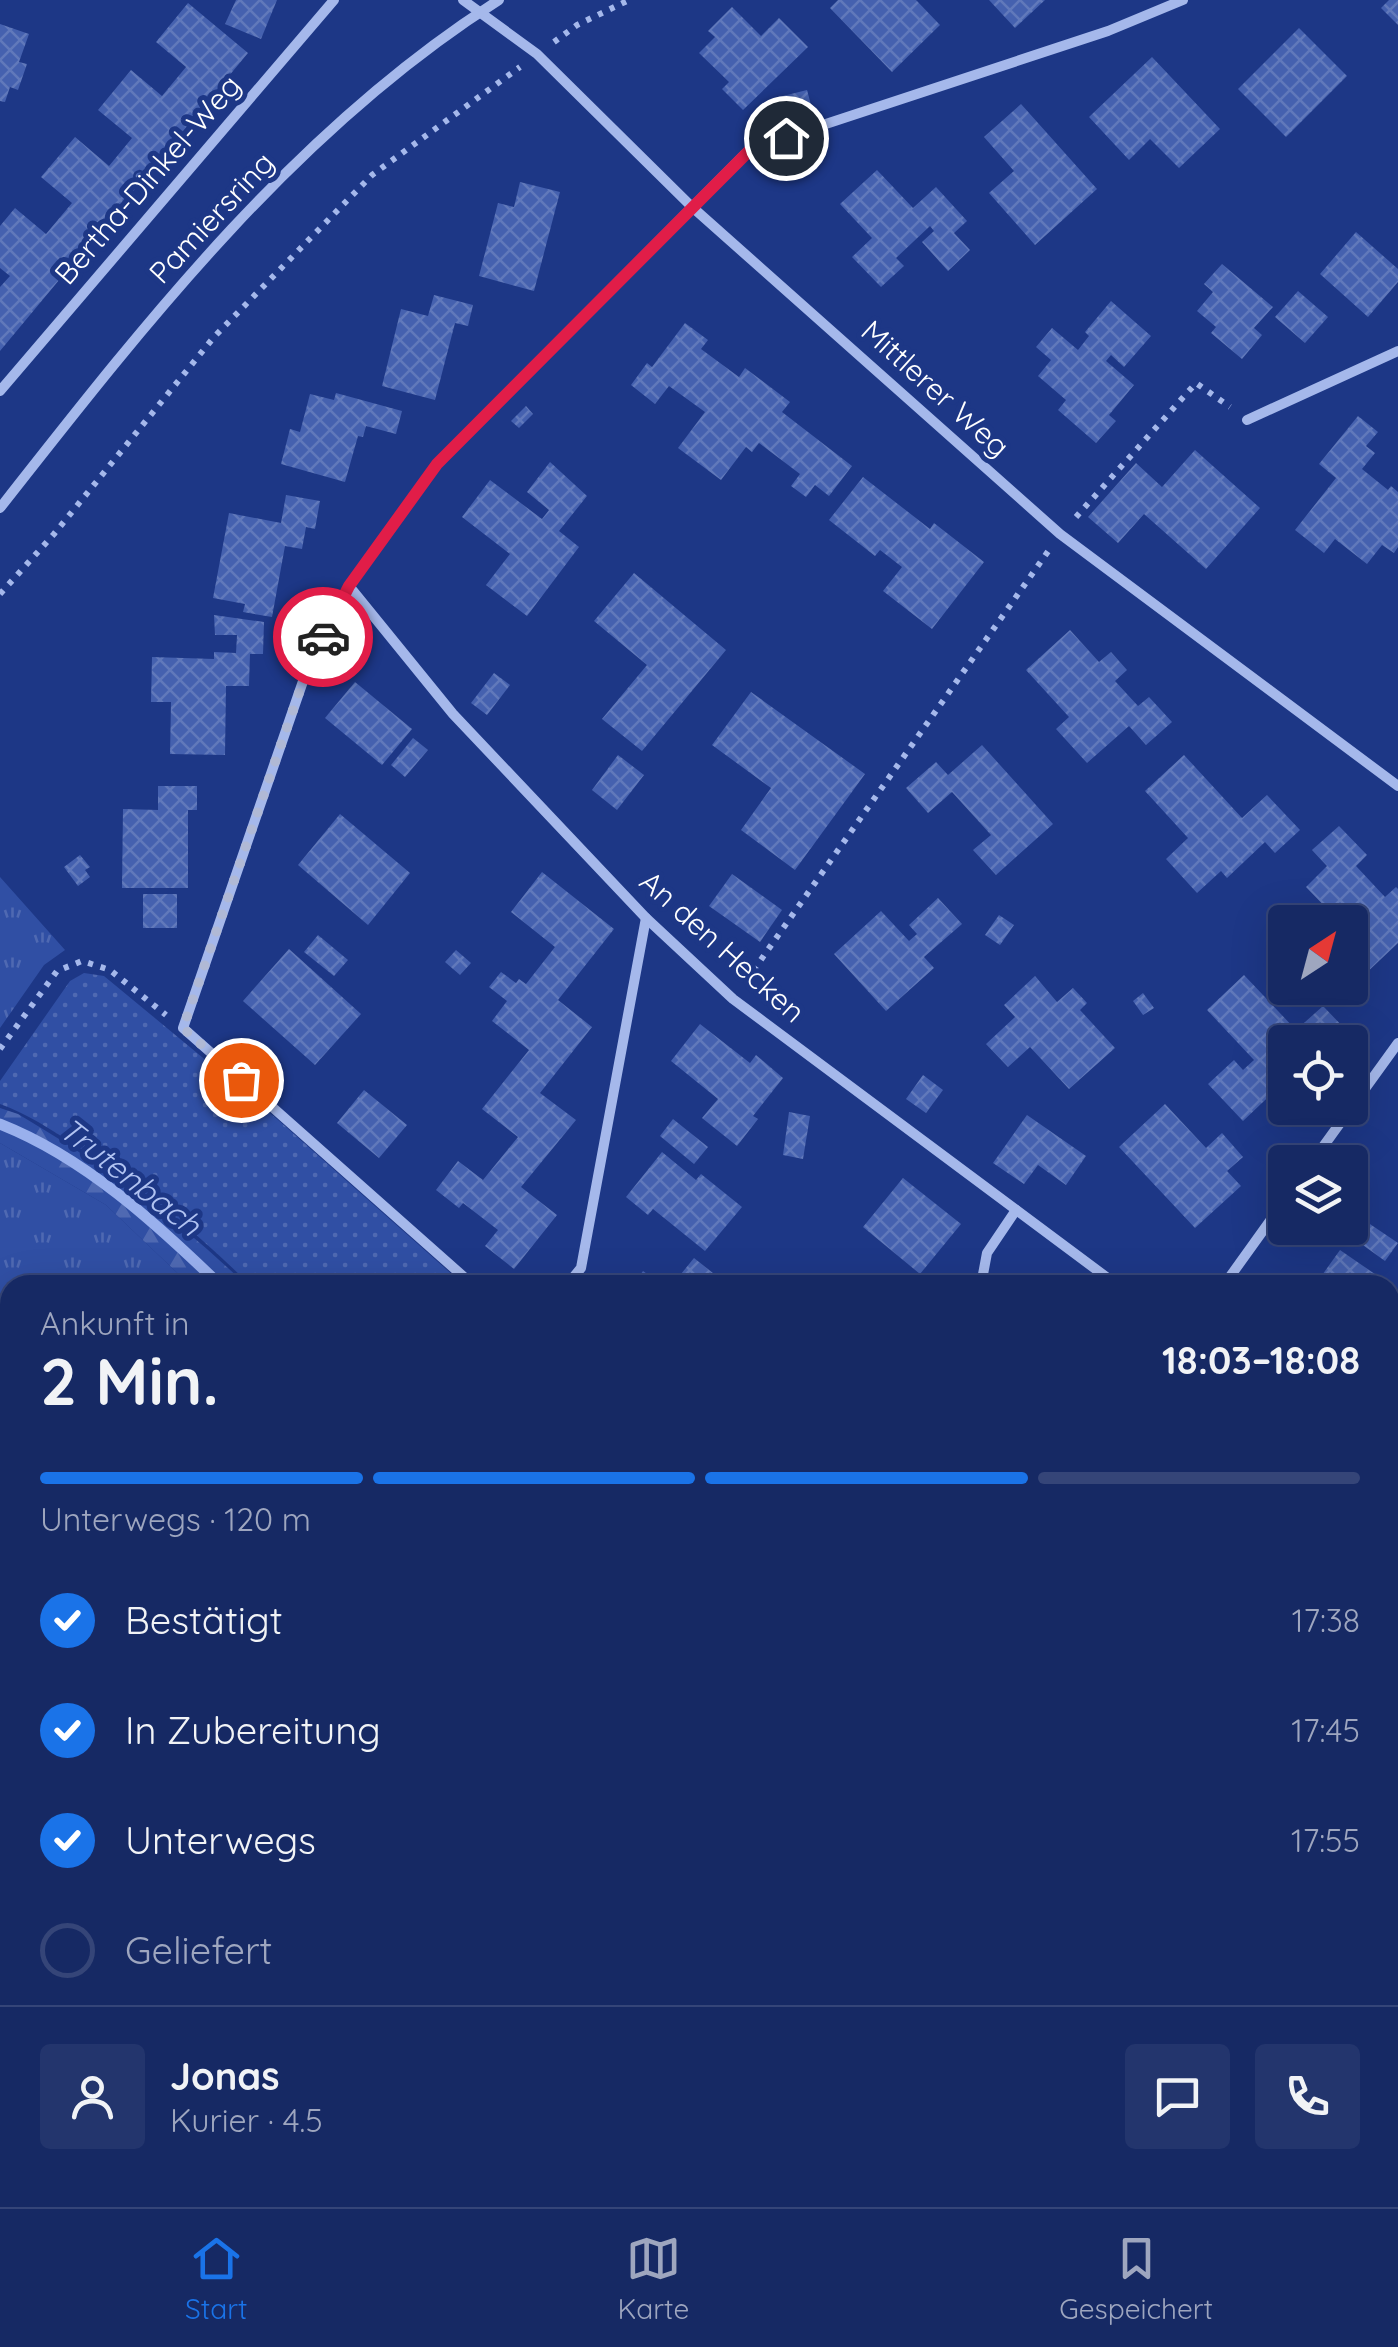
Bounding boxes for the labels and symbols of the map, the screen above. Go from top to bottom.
street label: Bertha-Dinkel-Weg [46,67,249,292]
pin [744,96,829,181]
street label: Pamiersring [141,144,282,291]
street label: Mittlerer Weg [854,312,1018,465]
courier [273,587,373,687]
street label: An den Hecken [632,862,813,1030]
north arrow [1268,905,1368,1005]
pin [199,1038,284,1123]
water label: Trutenbach [52,1109,210,1244]

